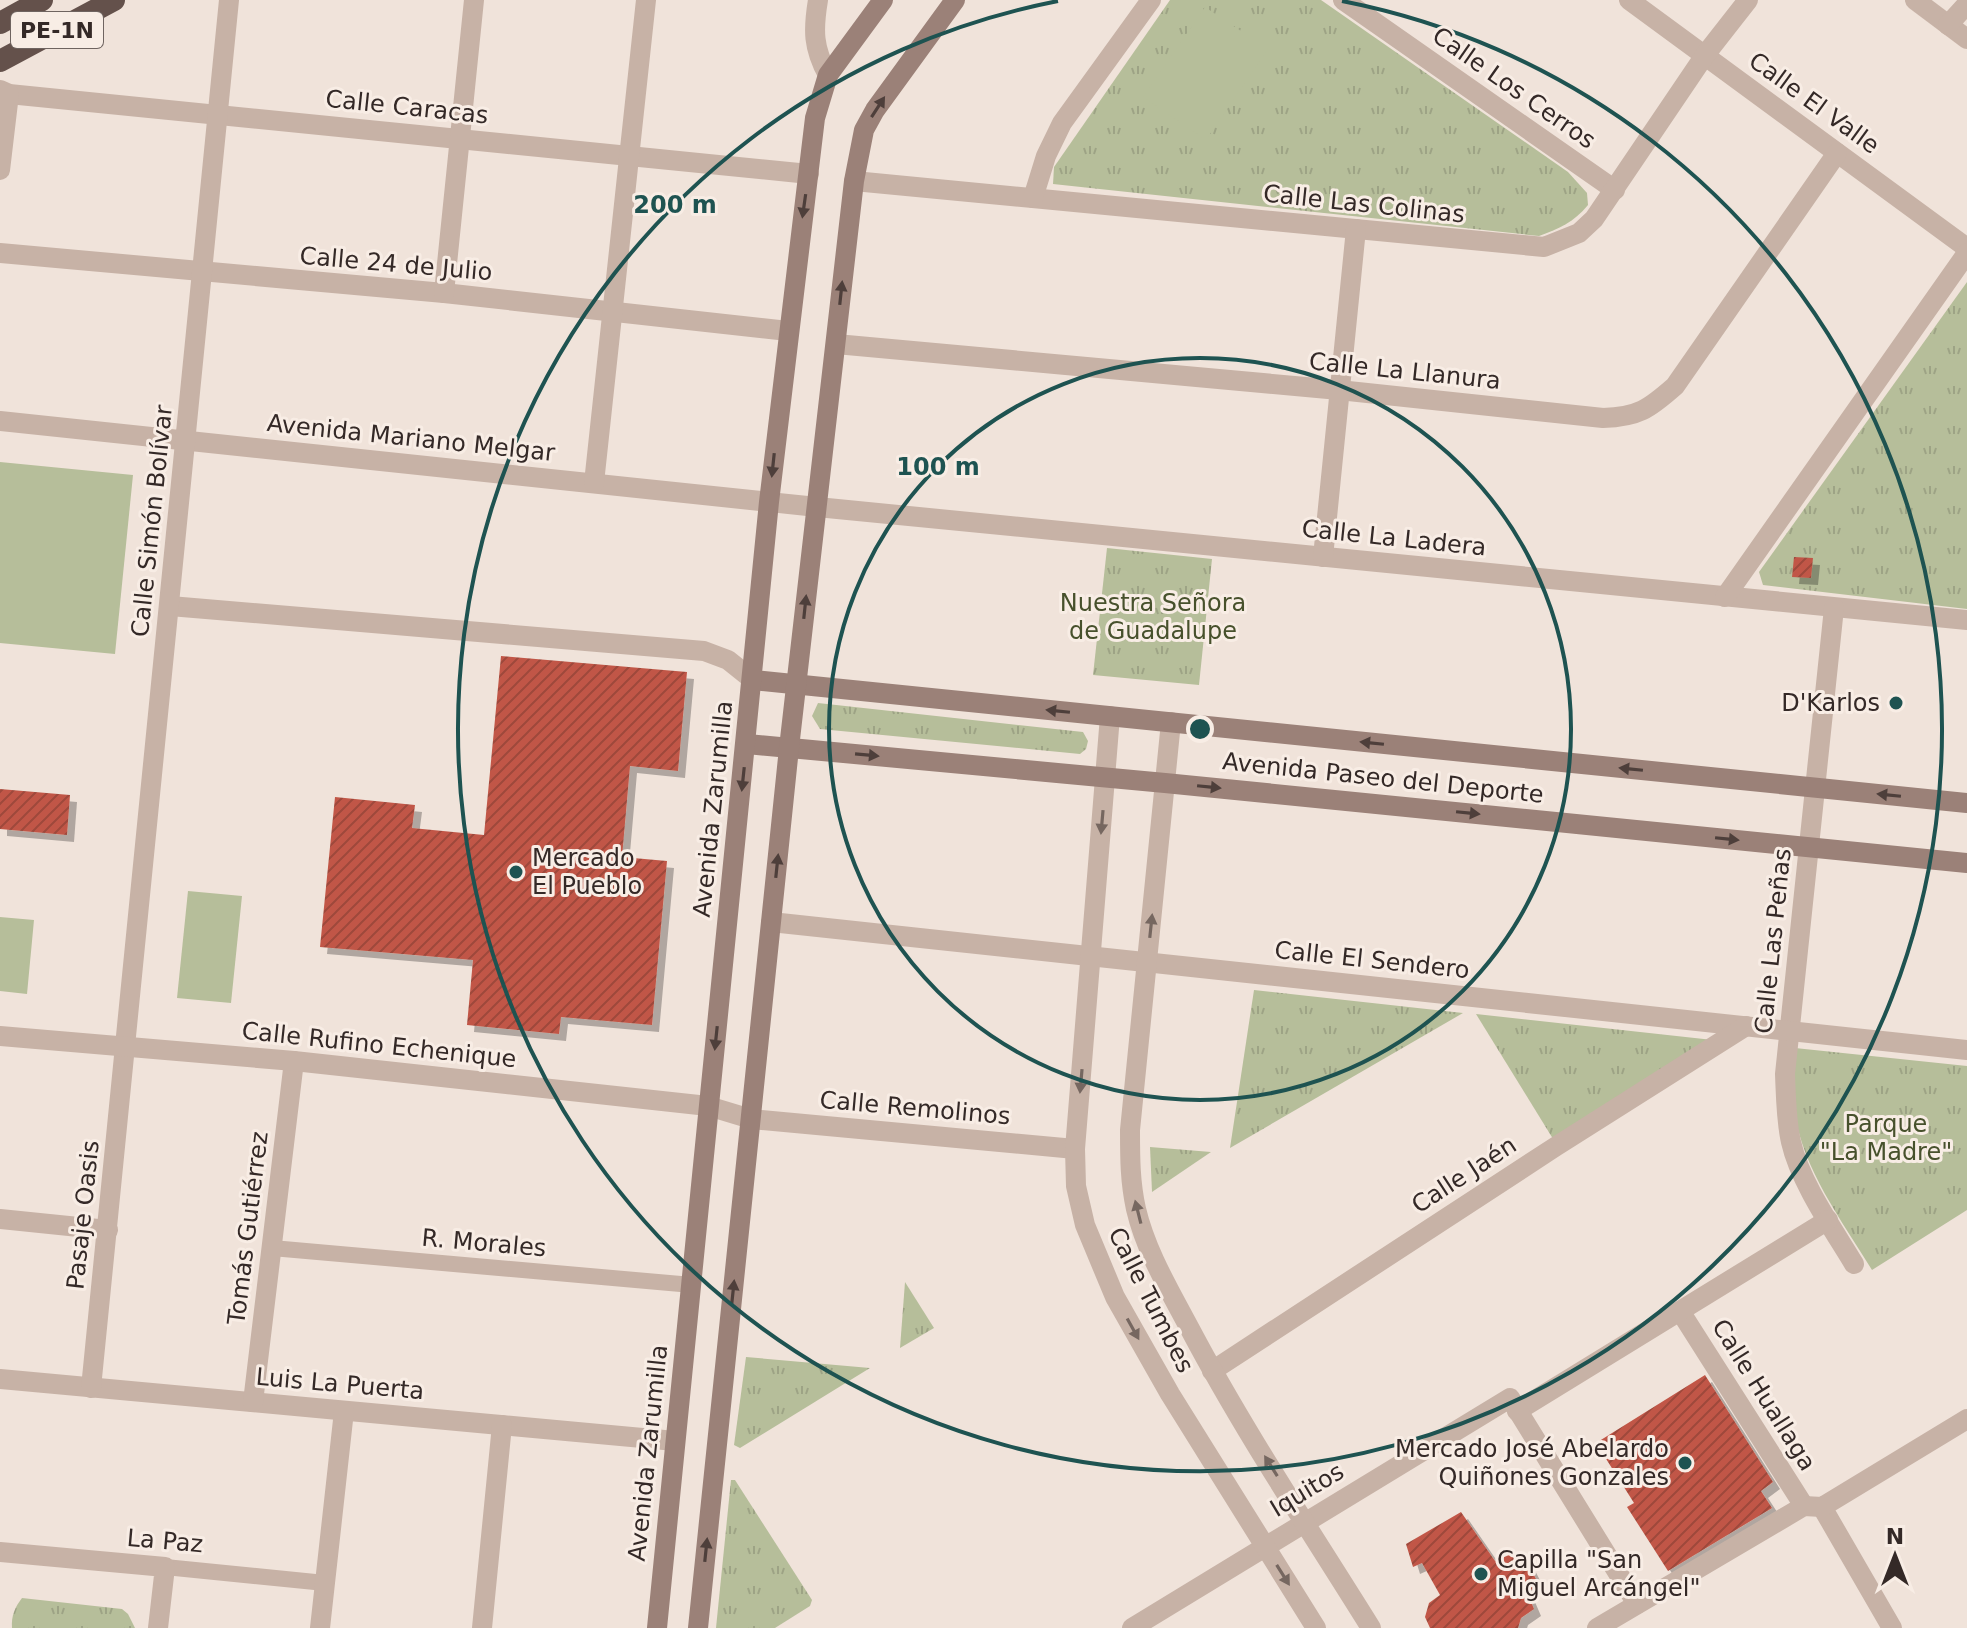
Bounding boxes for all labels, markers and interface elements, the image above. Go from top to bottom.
road number: PE-1N [11,12,103,48]
street label: Calle Los Cerros [1427,21,1601,155]
street label: Calle El Valle [1743,46,1885,160]
street label: Calle Caracas [324,85,490,129]
one-way arrow [870,97,885,118]
street label: Calle Las Colinas [1262,179,1466,229]
text: 200 m [633,191,717,219]
one-way arrow [797,194,810,219]
street label: Calle 24 de Julio [298,242,494,286]
one-way arrow [835,280,848,305]
street label: Calle La Llanura [1308,347,1502,395]
street label: Calle Simón Bolívar [126,403,178,638]
street label: Avenida Mariano Melgar [266,409,557,467]
one-way arrow [766,452,779,477]
text: 100 m [896,453,980,481]
street label: Calle La Ladera [1300,514,1488,562]
park label: Nuestra Señora de Guadalupe [1060,589,1246,645]
one-way arrow [799,594,812,619]
place label: D'Karlos [1781,689,1880,717]
marker: D'Karlos [1887,694,1905,712]
street label: Avenida Zarumilla [688,699,738,919]
one-way arrow [1045,704,1070,717]
centre of rings [1186,715,1214,743]
one-way arrow [1359,736,1384,749]
street label: Avenida Paseo del Deporte [1221,747,1545,809]
one-way arrow [855,749,880,762]
one-way arrow [1618,763,1643,776]
one-way arrow [736,767,749,792]
one-way arrow [1197,781,1222,794]
one-way arrow [1876,789,1901,802]
one-way arrow [1456,807,1481,820]
one-way arrow [1095,810,1108,835]
one-way arrow [1715,832,1740,845]
place label: Mercado El Pueblo [532,844,642,900]
street label: Calle Las Peñas [1749,847,1797,1035]
one-way arrow [771,853,784,878]
marker: Mercado El Pueblo [507,863,525,881]
one-way arrow [1144,913,1157,938]
street label: Calle El Sendero [1273,936,1471,984]
street label: Calle Rufino Echenique [240,1017,518,1073]
one-way arrow [709,1026,722,1051]
one-way arrow [1074,1069,1087,1094]
street label: Calle Remolinos [818,1086,1012,1130]
park label: Parque "La Madre" [1820,1110,1952,1166]
street label: Tomás Gutiérrez [222,1130,274,1327]
street label: Calle Jaén [1406,1131,1522,1219]
street label: Pasaje Oasis [61,1139,105,1291]
one-way arrow [1131,1200,1143,1225]
street label: Calle Tumbes [1102,1223,1200,1377]
street label: R. Morales [421,1224,547,1262]
one-way arrow [726,1279,739,1304]
street label: Calle Huallaga [1706,1314,1822,1476]
one-way arrow [1126,1318,1140,1340]
street label: Avenida Zarumilla [623,1343,673,1563]
street label: Luis La Puerta [255,1363,425,1405]
place label: Mercado José Abelardo Quiñones Gonzales [1395,1435,1669,1491]
marker: Mercado José Abelardo Quiñones Gonzales [1676,1454,1694,1472]
one-way arrow [1265,1455,1279,1477]
street label: Iquitos [1265,1457,1349,1523]
north arrow [1855,1516,1935,1596]
street label: La Paz [126,1524,204,1558]
text: N [1886,1524,1904,1549]
one-way arrow [699,1537,712,1562]
place label: Capilla "San Miguel Arcángel" [1497,1546,1700,1602]
one-way arrow [1276,1564,1290,1586]
marker: Capilla "San Miguel Arcángel" [1472,1565,1490,1583]

